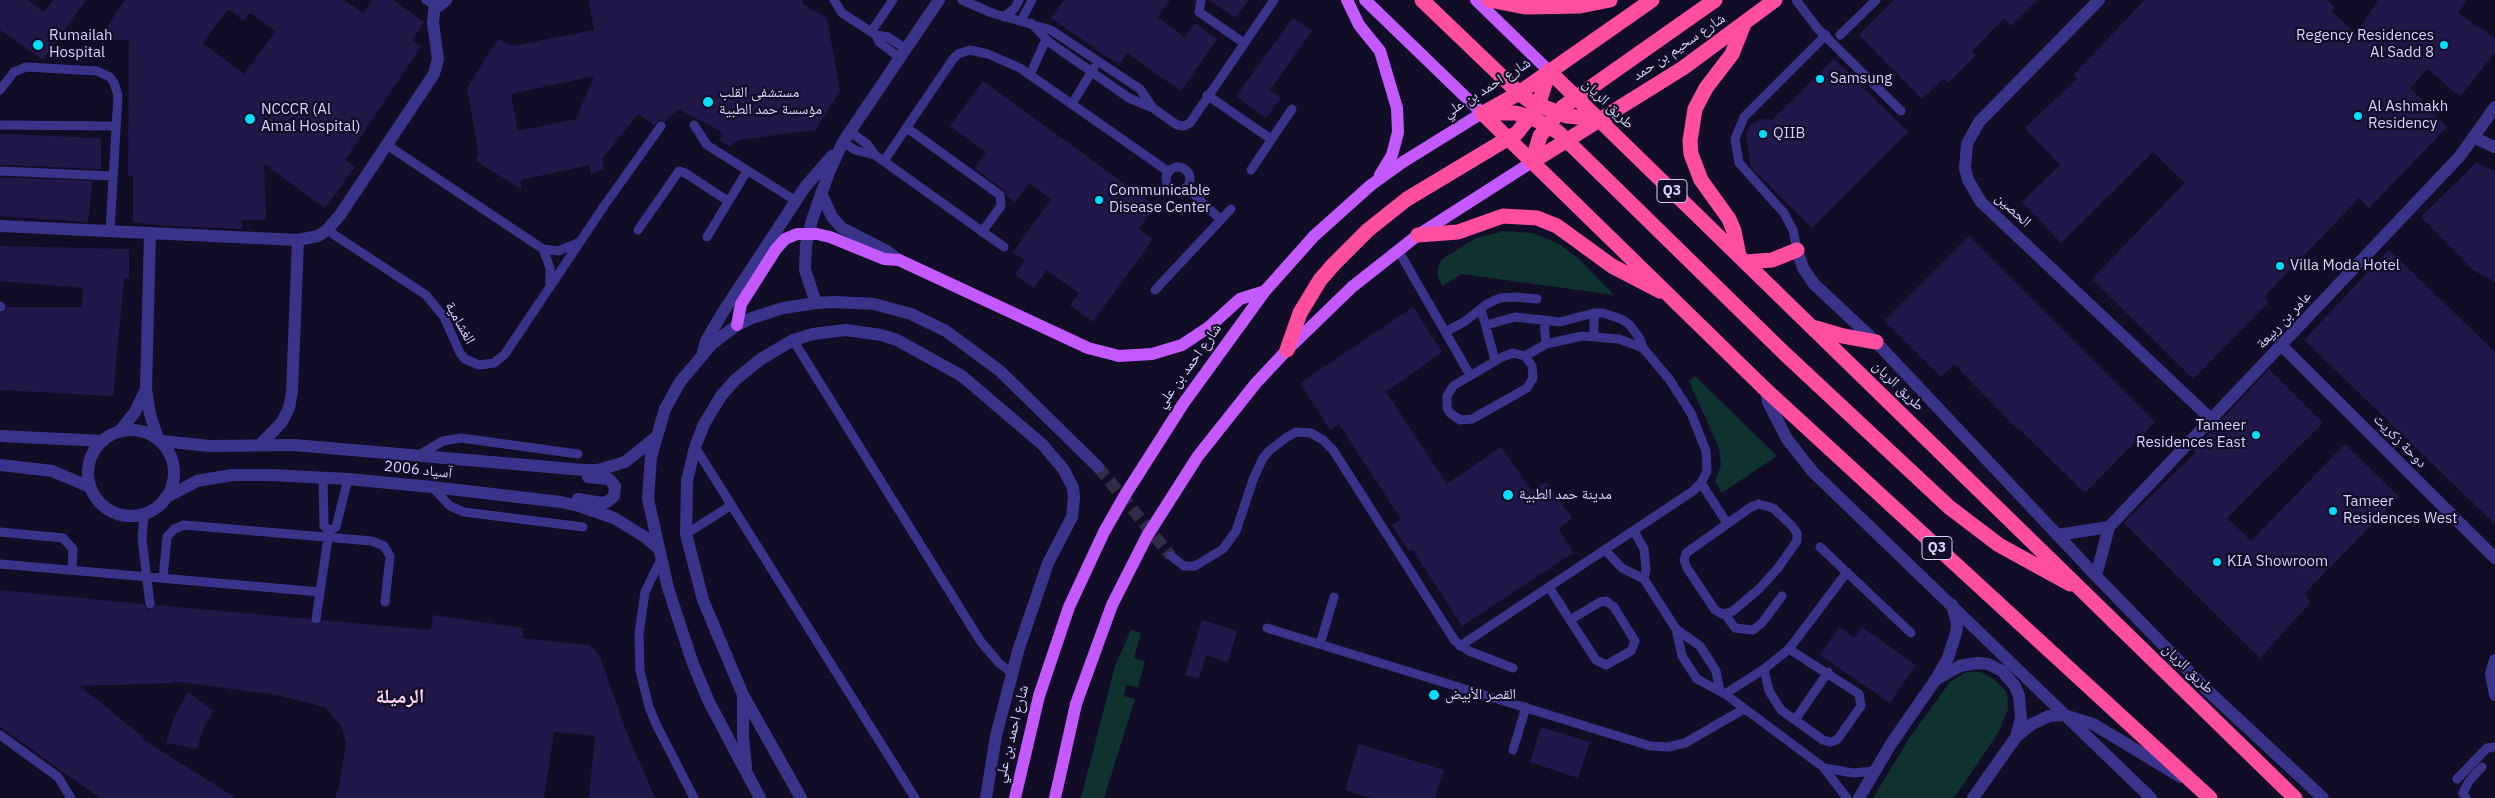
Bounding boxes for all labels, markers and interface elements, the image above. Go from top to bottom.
street label: شارع سحيم بن حمد [1629,9,1729,85]
place label: Rumailah Hospital [49,27,113,62]
place label: Regency Residences Al Sadd 8 [2296,27,2434,62]
marker: Rumailah Hospital [31,38,45,52]
marker: Regency Residences Al Sadd 8 [2438,39,2450,51]
street label: شارع احمد بن علي [1440,54,1534,122]
place label: Samsung [1830,70,1892,88]
marker: Samsung [1814,73,1826,85]
street label: طريق الريان [1578,75,1638,133]
place label: مستشفى القلب مؤسسة حمد الطبية [719,84,822,119]
marker: مستشفى القلب مؤسسة حمد الطبية [701,95,715,109]
place label: Al Ashmakh Residency [2368,98,2448,133]
place label: NCCCR (Al Amal Hospital) [261,101,360,136]
marker: Al Ashmakh Residency [2352,110,2364,122]
marker: NCCCR (Al Amal Hospital) [243,112,257,126]
place label: QIIB [1773,125,1805,143]
marker: QIIB [1757,128,1769,140]
road number: Q3 [1657,180,1687,202]
place label: Communicable Disease Center [1109,182,1210,217]
street label: الحصين [1991,189,2035,231]
marker: Communicable Disease Center [1093,194,1105,206]
place label: Villa Moda Hotel [2290,257,2400,275]
marker: Villa Moda Hotel [2274,260,2286,272]
street label: عامر بن ربيعة [2253,287,2315,353]
street label: الغشامية [441,299,479,347]
street label: شارع احمد بن علي [1152,320,1226,412]
street label: طريق الريان [1868,357,1928,415]
street label: دوحة زكريت [2369,410,2431,472]
place label: Tameer Residences East [2136,417,2246,452]
marker: Tameer Residences East [2250,429,2262,441]
street label: آسياد 2006 [383,457,453,483]
place label: مدينة حمد الطبية [1519,486,1612,504]
marker: مدينة حمد الطبية [1501,488,1515,502]
place label: Tameer Residences West [2343,493,2457,528]
marker: Tameer Residences West [2327,505,2339,517]
road number: Q3 [1922,536,1952,560]
place label: KIA Showroom [2227,553,2328,571]
marker: KIA Showroom [2211,556,2223,568]
street label: طريق الريان [2158,640,2218,698]
street label: شارع احمد بن علي [991,683,1033,785]
district label: الرميلة [376,685,424,709]
place label: القصر الأبيض [1445,686,1516,704]
marker: القصر الأبيض [1427,688,1441,702]

